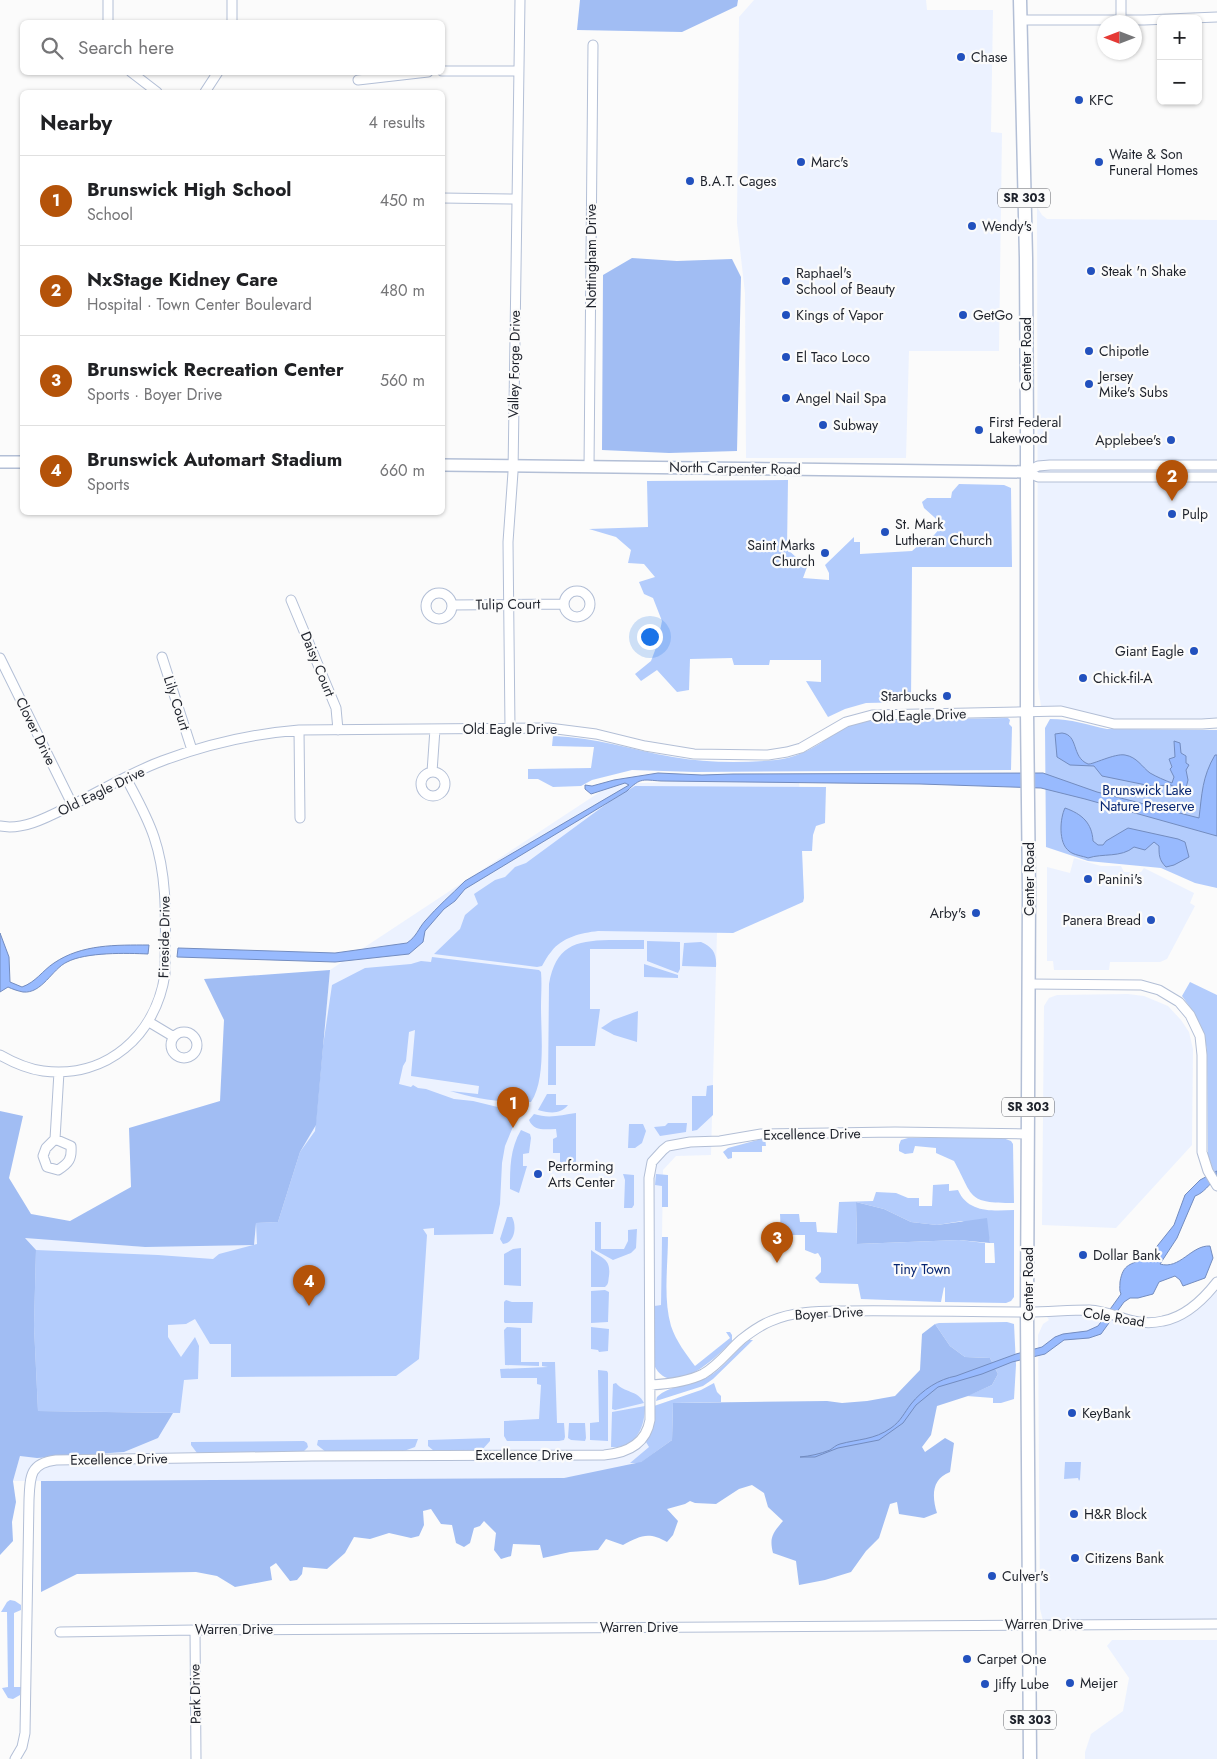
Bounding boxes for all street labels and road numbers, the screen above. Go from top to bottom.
road number: SR 303 [998,188,1050,208]
street label: Nottingham Drive [581,204,601,308]
street label: Valley Forge Drive [503,310,525,418]
street label: Center Road [1016,317,1036,391]
street label: North Carpenter Road [669,457,801,479]
street label: Tulip Court [476,593,541,615]
street label: Daisy Court [296,628,340,700]
street label: Lily Court [159,673,195,733]
street label: Clover Drive [11,694,61,768]
street label: Old Eagle Drive [871,703,967,727]
street label: Old Eagle Drive [463,719,557,739]
street label: Old Eagle Drive [54,761,148,821]
street label: Center Road [1019,842,1039,916]
street label: Fireside Drive [153,896,175,978]
road number: SR 303 [1002,1098,1054,1116]
street label: Excellence Drive [763,1123,861,1145]
street label: Center Road [1018,1247,1038,1321]
street label: Boyer Drive [794,1301,864,1325]
street label: Cole Road [1082,1302,1146,1332]
street label: Excellence Drive [475,1445,573,1465]
street label: Excellence Drive [70,1448,168,1470]
street label: Warren Drive [1005,1614,1083,1634]
street label: Warren Drive [600,1617,678,1637]
street label: Warren Drive [195,1619,273,1639]
street label: Park Drive [184,1664,206,1724]
road number: SR 303 [1004,1710,1056,1730]

